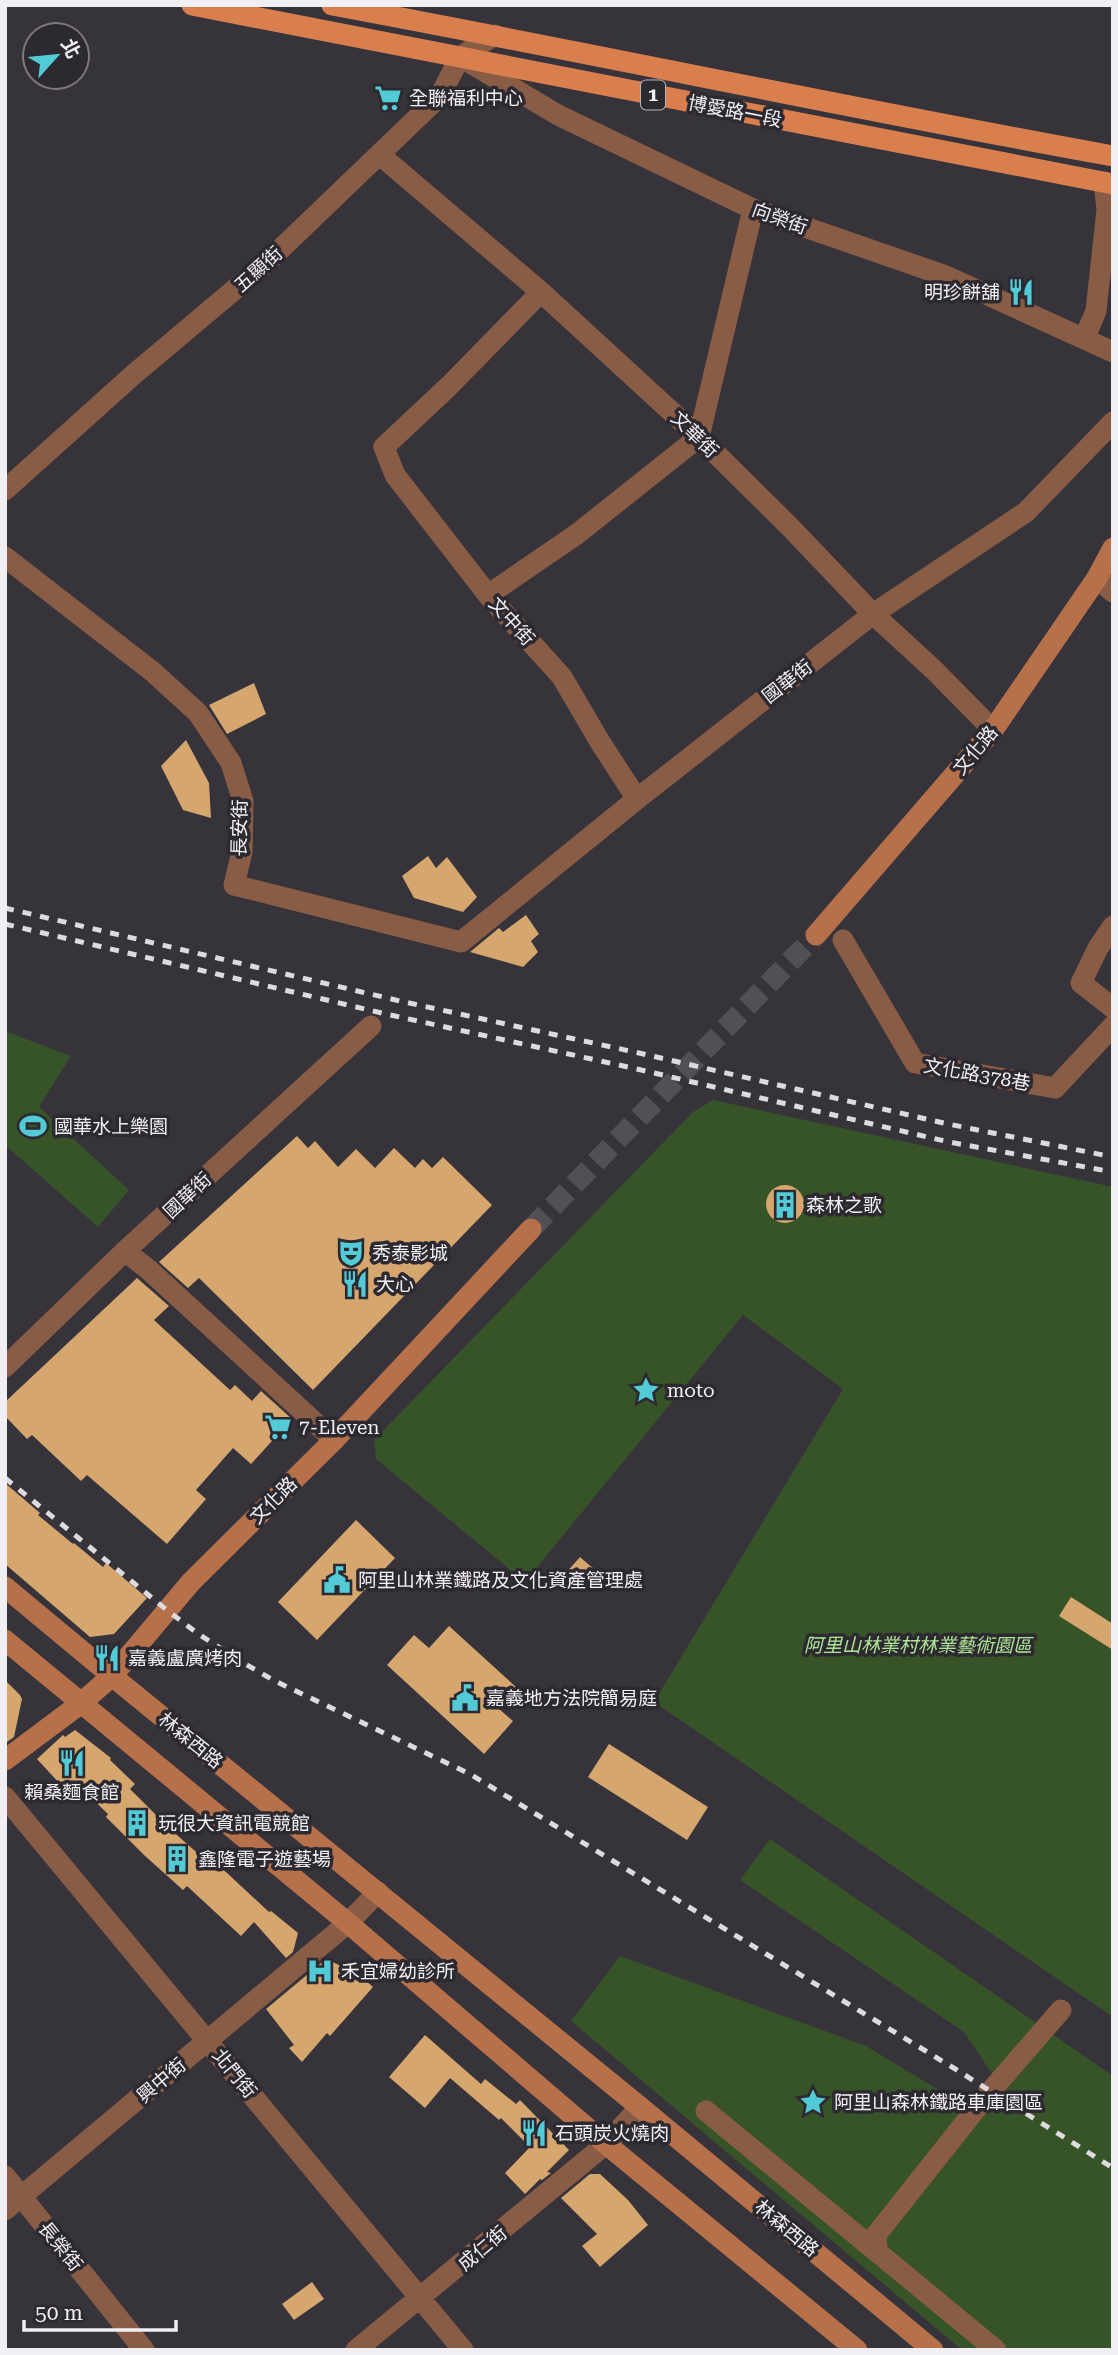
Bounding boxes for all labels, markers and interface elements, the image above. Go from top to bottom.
north arrow [21,21,91,91]
text: 北 [56,35,85,62]
road number: 1 [641,80,665,110]
supermarket icon: 全聯福利中心 [373,83,403,113]
place label: 全聯福利中心 [409,87,523,110]
street label: 博愛路一段 [686,91,784,132]
street label: 向榮街 [749,198,811,239]
street label: 五顯街 [229,242,287,297]
restaurant icon: 明珍餅舖 [1006,277,1036,307]
place label: 明珍餅舖 [924,281,1000,304]
street label: 文華街 [666,406,723,462]
street label: 文中街 [484,592,539,650]
street label: 國華街 [758,655,817,708]
street label: 文化路 [948,721,1003,780]
street label: 長安街 [228,799,251,857]
street label: 文化路378巷 [922,1054,1032,1095]
sports icon: 國華水上樂園 [18,1111,48,1141]
place label: 國華水上樂園 [54,1115,168,1138]
street label: 國華街 [159,1168,216,1223]
building icon: 森林之歌 [770,1190,800,1220]
place label: 森林之歌 [806,1194,882,1217]
theatre icon: 秀泰影城 [336,1238,366,1268]
place label: 秀泰影城 [372,1242,448,1265]
restaurant icon: 大心 [340,1269,370,1299]
place label: 大心 [376,1273,414,1296]
place icon: moto [631,1375,661,1405]
place label: moto [667,1379,715,1402]
supermarket icon: 7-Eleven [263,1412,293,1442]
place label: 7-Eleven [299,1416,380,1439]
street label: 文化路 [245,1472,302,1529]
public building icon: 阿里山林業鐵路及文化資產管理處 [322,1565,352,1595]
place label: 阿里山林業鐵路及文化資產管理處 [358,1569,643,1592]
park label: 阿里山林業村林業藝術園區 [804,1634,1034,1657]
restaurant icon: 嘉義盧廣烤肉 [92,1643,122,1673]
place label: 嘉義盧廣烤肉 [128,1647,242,1670]
public building icon: 嘉義地方法院簡易庭 [450,1683,480,1713]
place label: 嘉義地方法院簡易庭 [486,1687,657,1710]
street label: 林森西路 [154,1708,227,1773]
restaurant icon: 賴桑麵食館 [57,1748,87,1778]
place label: 賴桑麵食館 [24,1781,120,1804]
building icon: 玩很大資訊電競館 [122,1808,152,1838]
place label: 玩很大資訊電競館 [158,1812,310,1835]
building icon: 鑫隆電子遊藝場 [162,1844,192,1874]
place label: 鑫隆電子遊藝場 [198,1848,331,1871]
hospital icon: 禾宜婦幼診所 [305,1956,335,1986]
place label: 禾宜婦幼診所 [341,1960,455,1983]
street label: 北門街 [208,2044,261,2103]
street label: 興中街 [132,2053,191,2108]
place icon: 阿里山森林鐵路車庫園區 [798,2087,828,2117]
place label: 阿里山森林鐵路車庫園區 [834,2091,1043,2114]
restaurant icon: 石頭炭火燒肉 [519,2118,549,2148]
place label: 石頭炭火燒肉 [555,2122,669,2145]
street label: 林森西路 [750,2195,823,2262]
street label: 長榮街 [34,2217,87,2276]
street label: 成仁街 [453,2221,512,2276]
scale bar [24,2288,177,2332]
text: 50 m [35,2301,83,2325]

